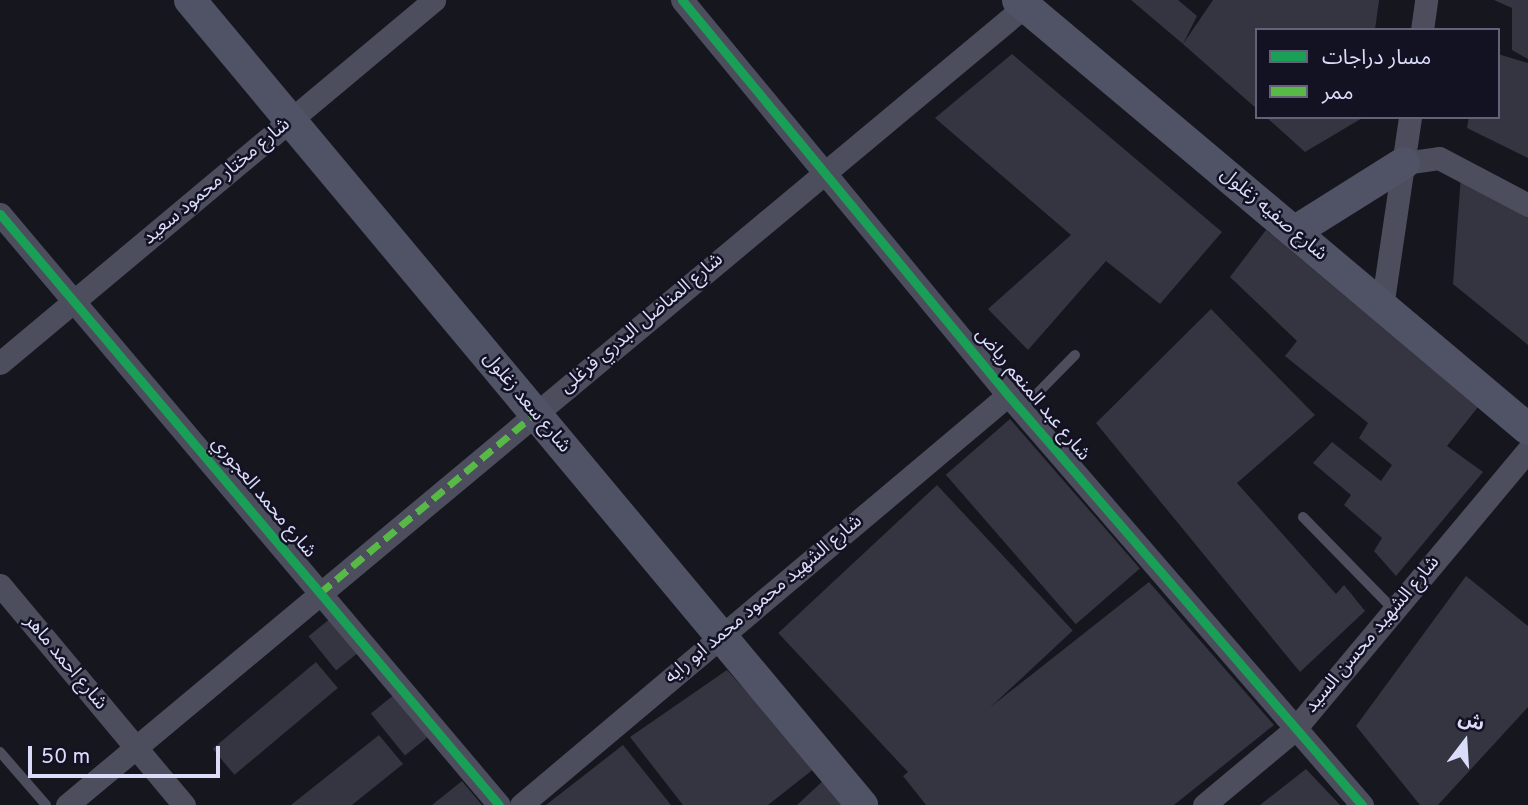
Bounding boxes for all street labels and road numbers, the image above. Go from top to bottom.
street label: شارع مختار محمود سعيد [139,114,295,250]
street label: شارع صفيه زغلول [1215,164,1331,266]
street label: شارع المناضل البدري فرغلى [556,249,728,399]
street label: شارع عبد المنعم رياض [970,324,1094,466]
street label: شارع سعد زغلول [477,348,575,458]
street label: شارع محمد العجوري [206,433,320,563]
street label: شارع الشهيد محمود محمد ابو رايه [661,511,867,689]
street label: شارع الشهيد محسن السيد [1301,552,1445,718]
street label: شارع احمد ماهر [19,611,111,715]

